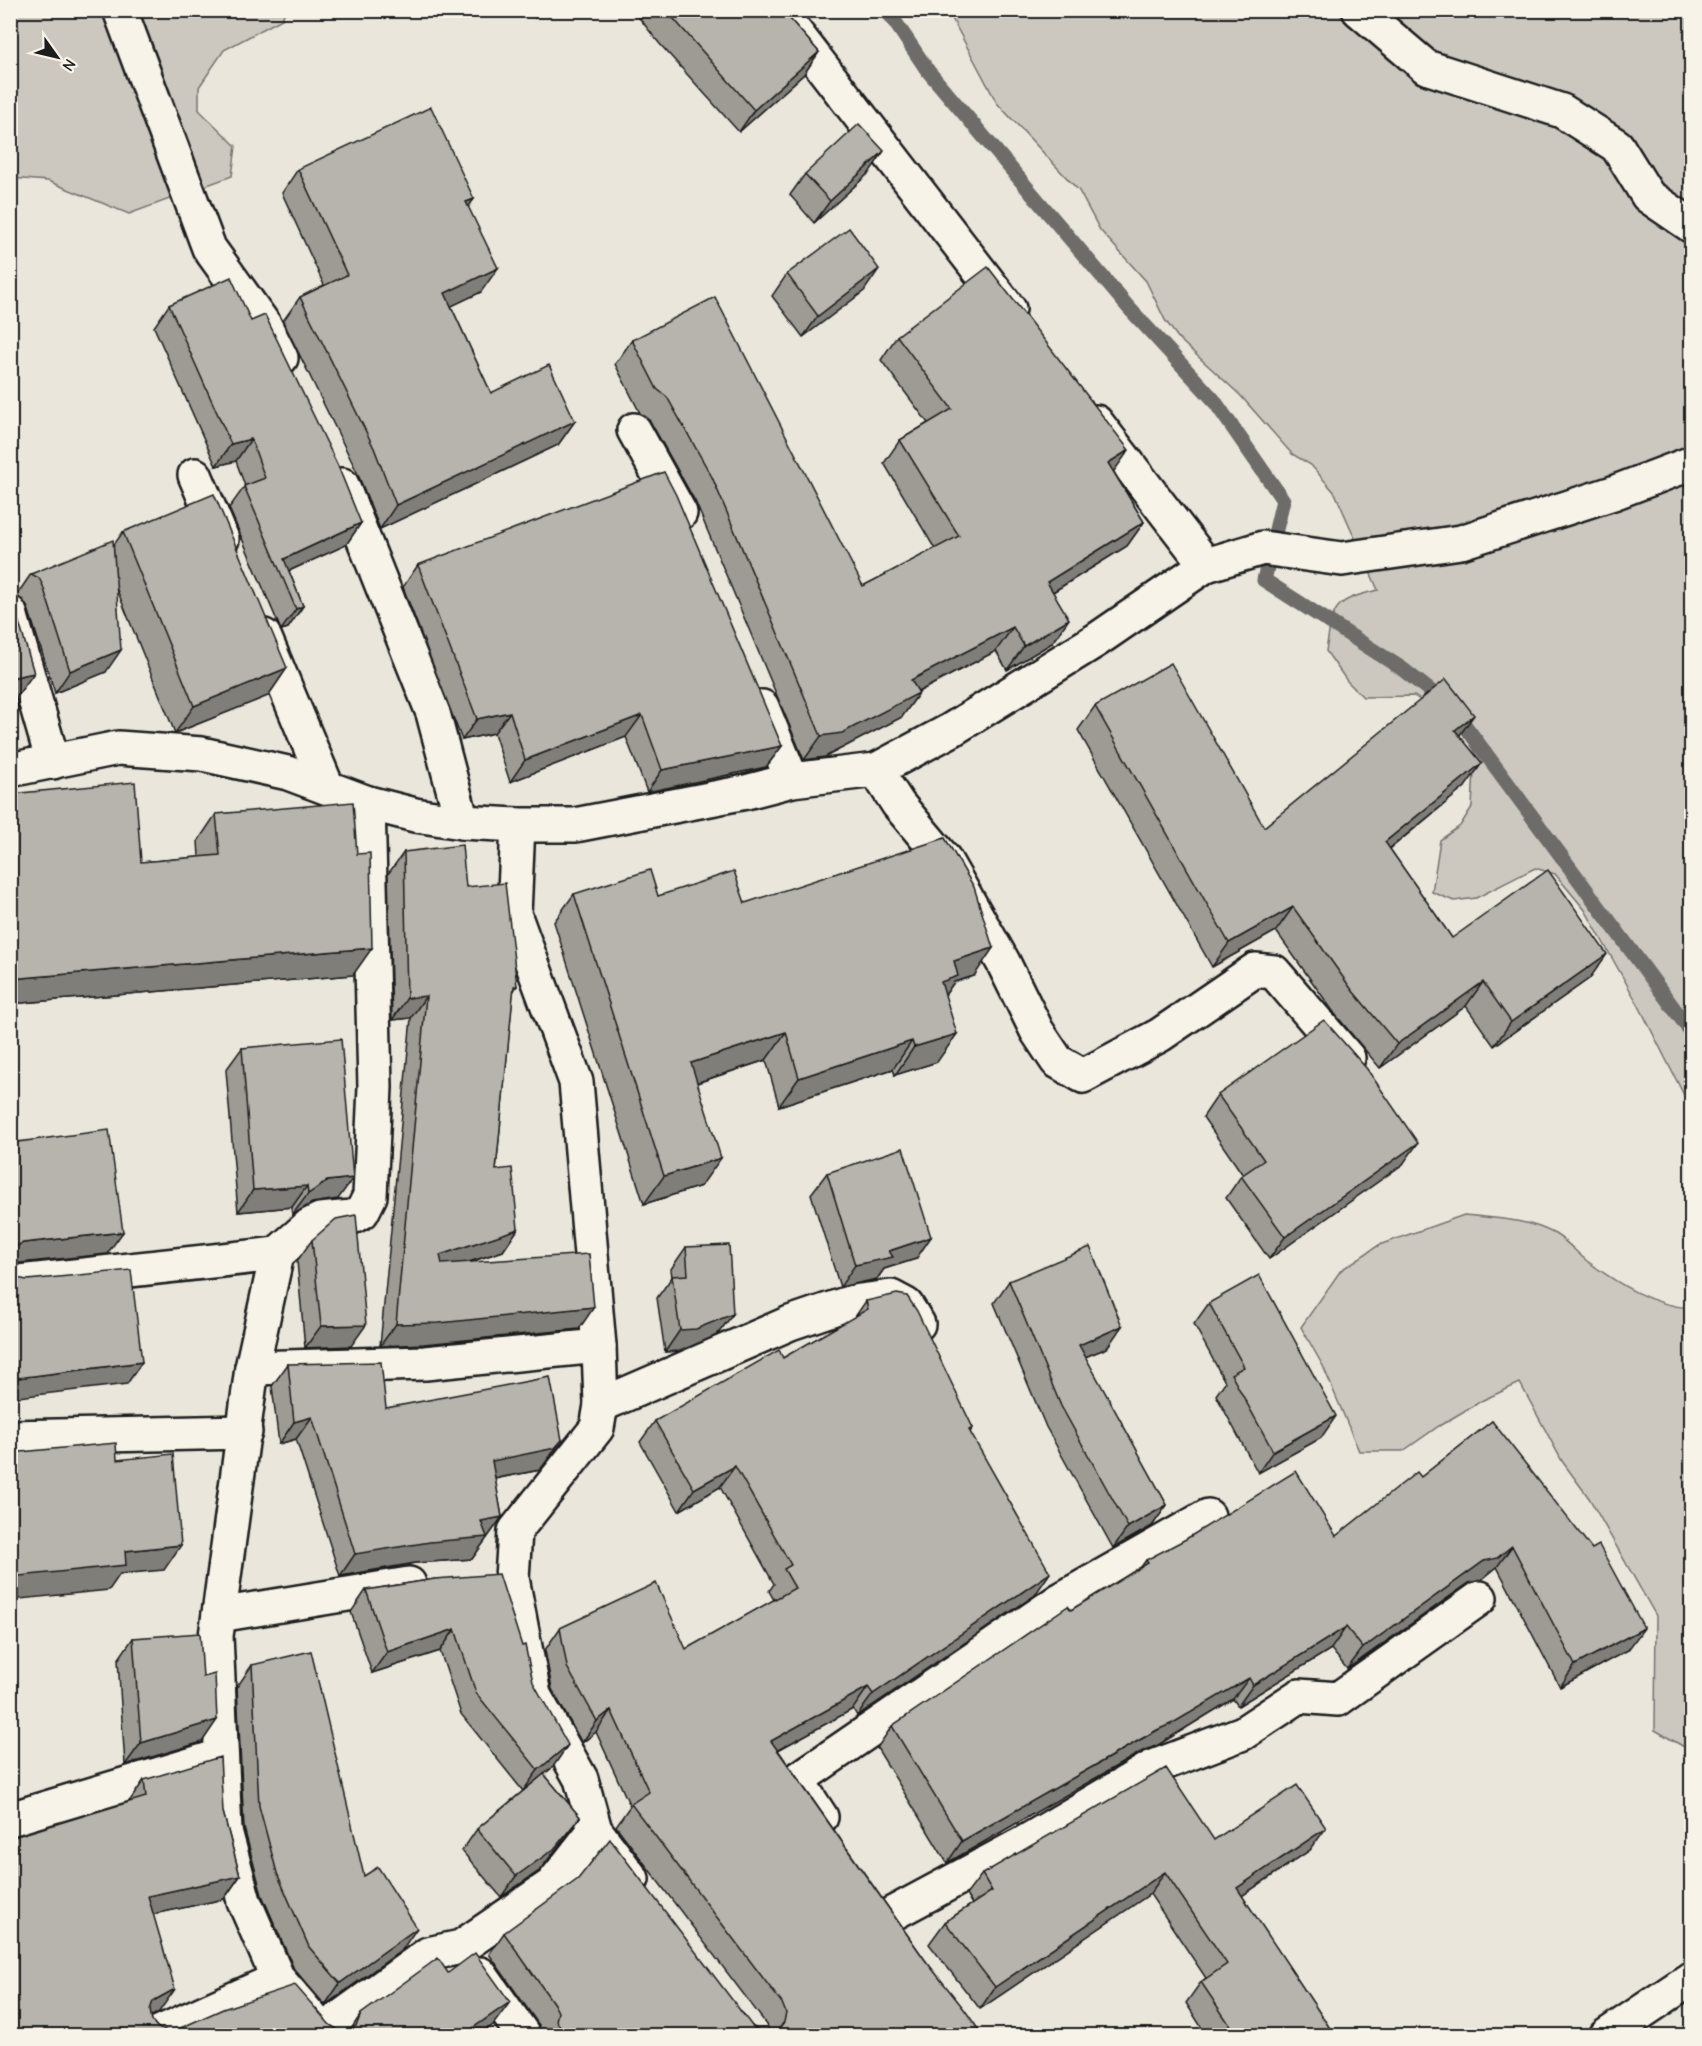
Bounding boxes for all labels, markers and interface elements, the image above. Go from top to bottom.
north arrow [27,27,87,87]
text: N [58,55,79,74]

